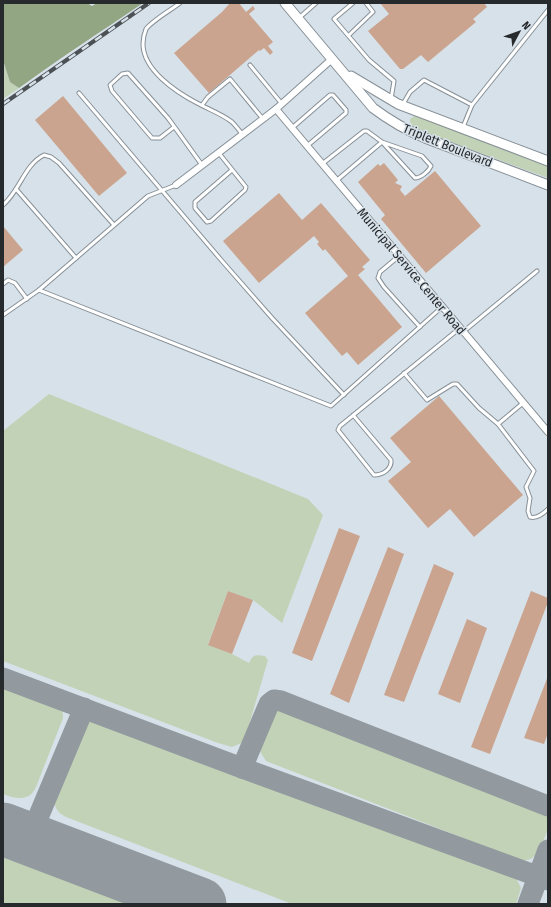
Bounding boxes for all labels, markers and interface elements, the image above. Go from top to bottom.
north arrow [499,12,539,52]
text: N [519,19,533,33]
street label: Triplett Boulevard [401,121,495,170]
street label: Municipal Service Center Road [354,205,469,338]

